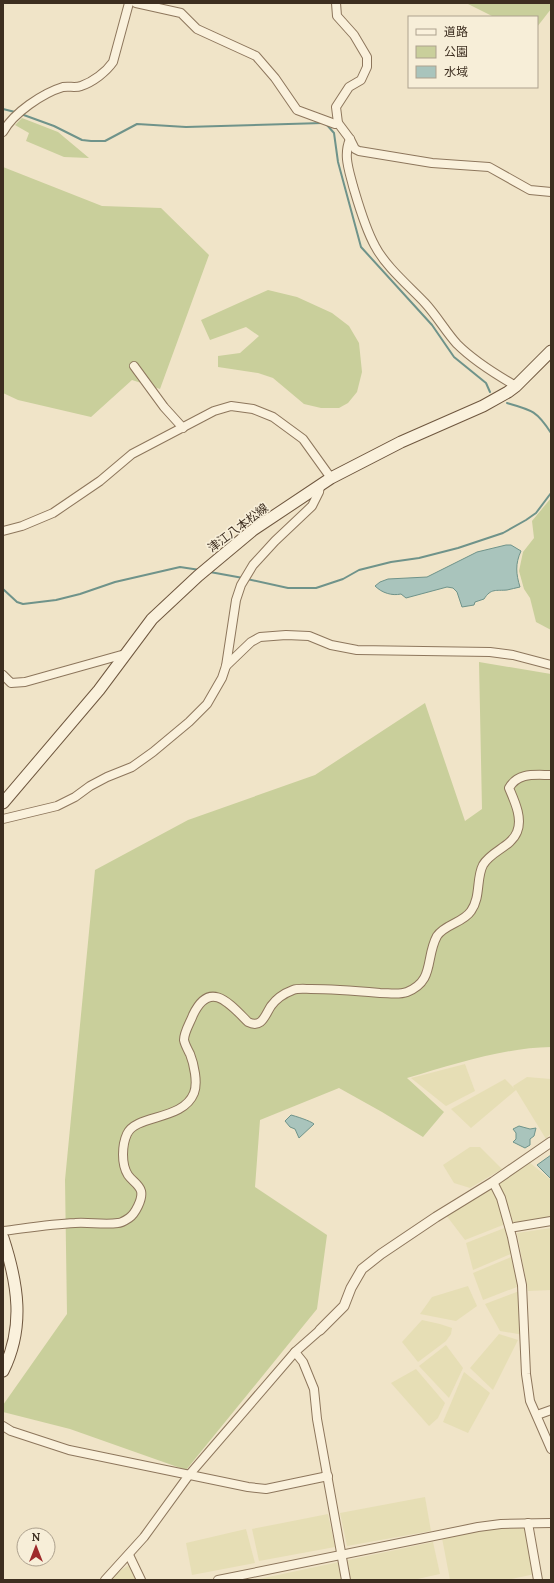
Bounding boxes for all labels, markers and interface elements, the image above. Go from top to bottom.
legend [408,16,538,88]
text: 道路 [444,24,468,39]
text: 公園 [444,44,468,59]
text: 水域 [444,64,468,79]
street label: 津江八本松線 [204,500,271,555]
north arrow [16,1527,56,1567]
text: N [32,1530,41,1544]

